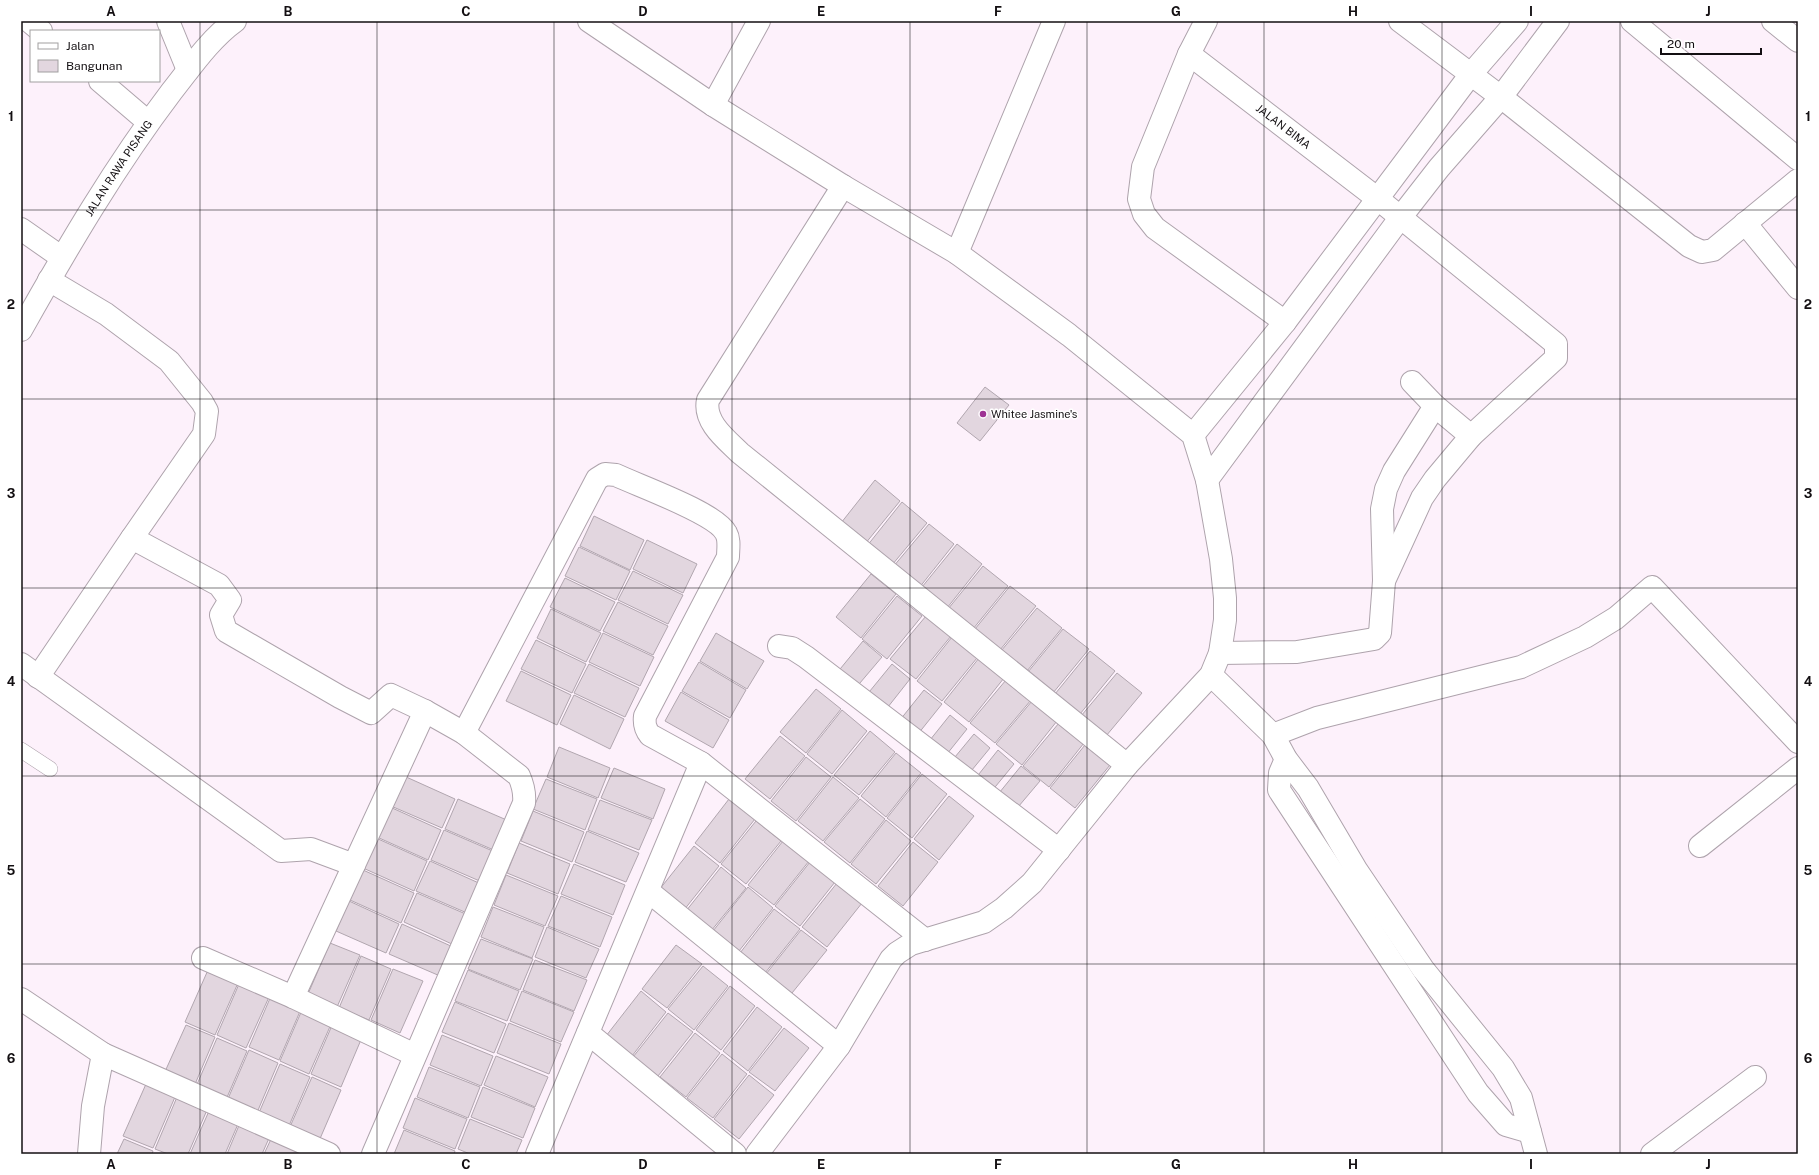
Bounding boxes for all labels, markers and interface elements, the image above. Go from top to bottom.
text: A [106,4,116,19]
text: B [284,4,293,19]
text: C [461,4,471,19]
text: D [638,4,648,19]
text: E [817,4,825,19]
text: F [994,4,1002,19]
text: G [1171,4,1181,19]
text: H [1348,4,1358,19]
text: I [1529,4,1533,19]
text: J [1705,4,1711,19]
legend [30,30,160,82]
scale bar [1661,30,1761,56]
text: 20 m [1667,37,1695,51]
text: Jalan [66,39,95,53]
text: Bangunan [66,59,122,73]
street label: JALAN BIMA [1254,102,1313,151]
text: 1 [8,109,14,124]
text: 1 [1805,109,1811,124]
street label: JALAN RAWA PISANG [83,118,155,218]
text: 2 [7,297,15,312]
text: 2 [1804,297,1812,312]
place label: Whitee Jasmine's [991,408,1078,420]
marker: Whitee Jasmine's [978,409,988,419]
text: 3 [7,486,16,501]
text: 3 [1804,486,1813,501]
text: 4 [7,674,16,689]
text: 4 [1804,674,1813,689]
text: 5 [7,863,16,878]
text: 5 [1804,863,1813,878]
text: 6 [7,1051,16,1066]
text: 6 [1804,1051,1813,1066]
text: A [106,1157,116,1172]
text: B [284,1157,293,1172]
text: C [461,1157,471,1172]
text: D [638,1157,648,1172]
text: E [817,1157,825,1172]
text: F [994,1157,1002,1172]
text: G [1171,1157,1181,1172]
text: H [1348,1157,1358,1172]
text: I [1529,1157,1533,1172]
text: J [1705,1157,1711,1172]

